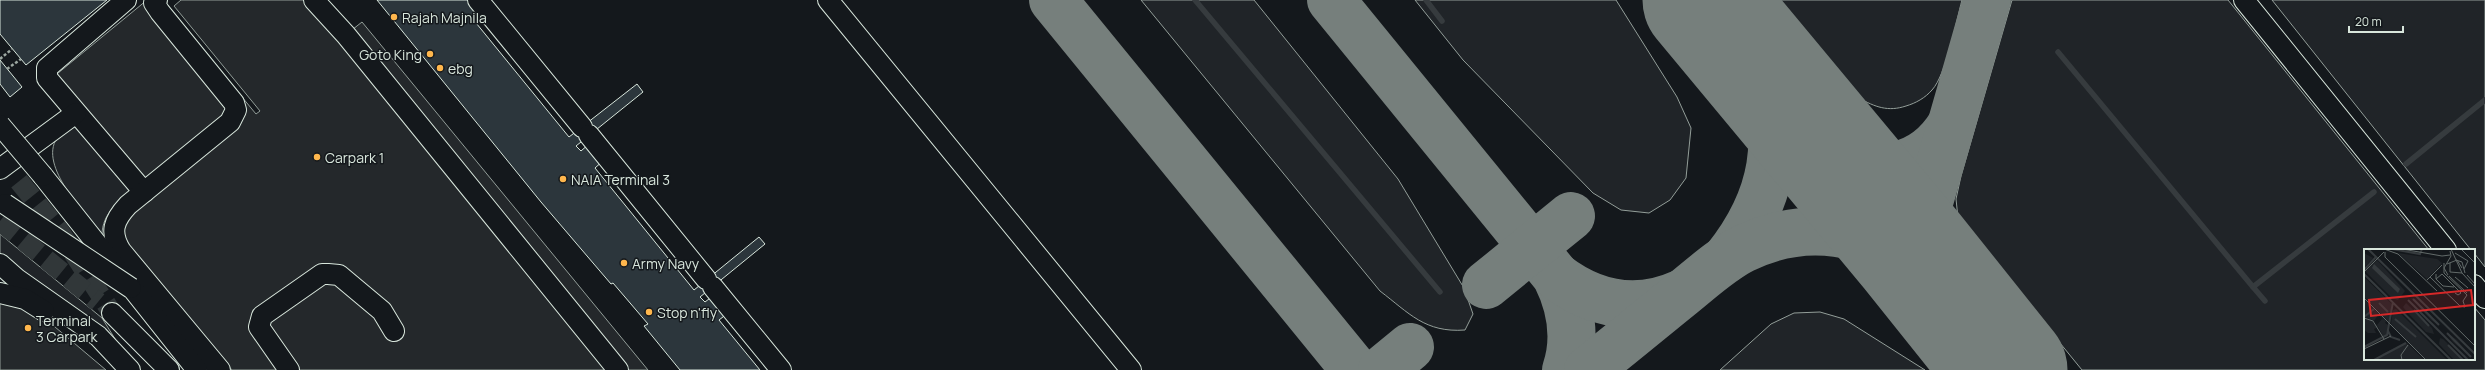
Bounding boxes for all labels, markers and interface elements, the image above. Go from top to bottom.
place label: Rajah Majnila [402,8,487,27]
scale bar [2349,8,2403,34]
marker: Rajah Majnila [389,12,399,22]
text: 20 m [2355,13,2382,30]
place label: Goto King [359,45,422,64]
marker: Goto King [425,49,435,59]
place label: ebg [448,59,473,78]
marker: ebg [435,63,445,73]
place label: Carpark 1 [325,148,384,167]
marker: Carpark 1 [312,152,322,162]
place label: NAIA Terminal 3 [571,170,670,189]
marker: NAIA Terminal 3 [558,174,568,184]
inset map [2364,249,2475,360]
place label: Army Navy [632,254,700,273]
marker: Army Navy [619,258,629,268]
place label: Stop n'fly [657,303,718,322]
marker: Stop n'fly [644,307,654,317]
place label: Terminal 3 Carpark [36,311,98,346]
marker: Terminal 3 Carpark [23,323,33,333]

